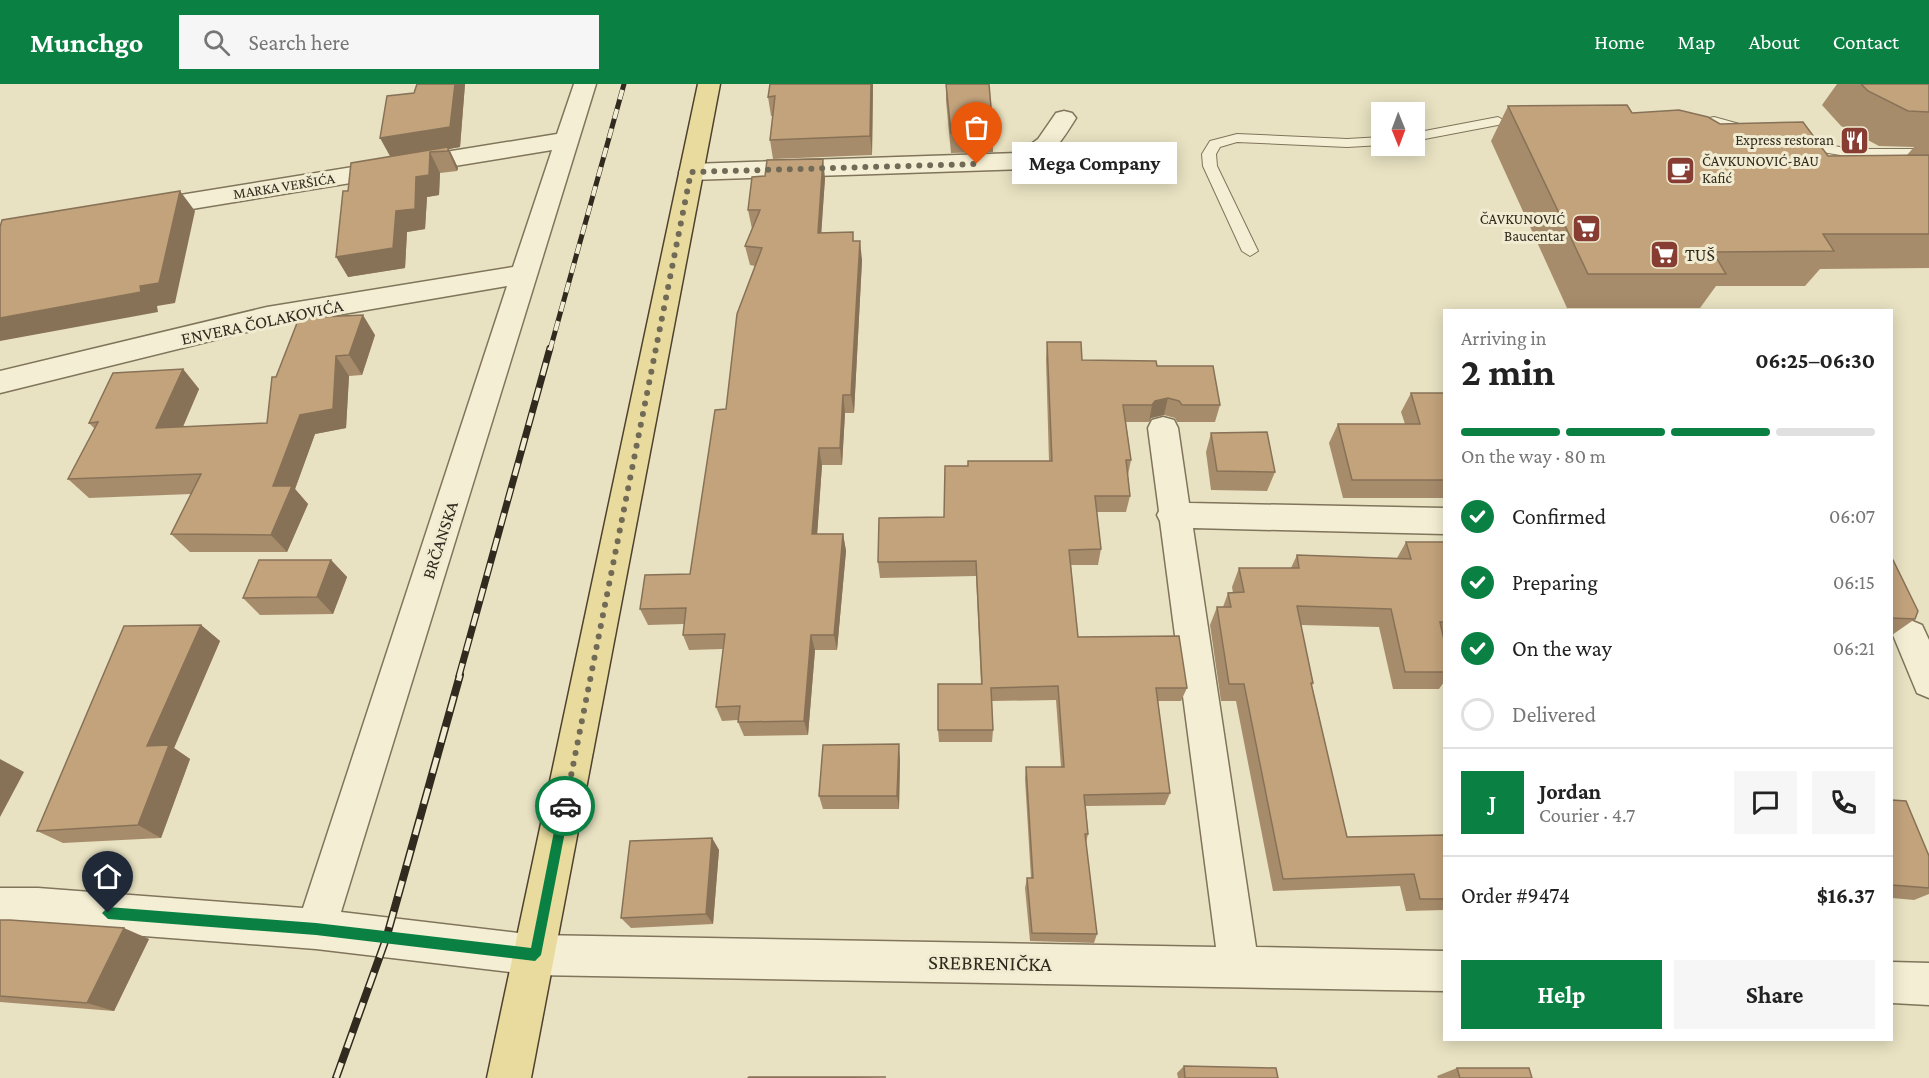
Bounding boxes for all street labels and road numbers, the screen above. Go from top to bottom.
street label: MARKA VERŠIĆA [232,170,336,202]
street label: ENVERA ČOLAKOVIĆA [179,295,345,349]
street label: BRČANSKA [418,498,462,582]
street label: SREBRENIČKA [928,950,1052,976]

